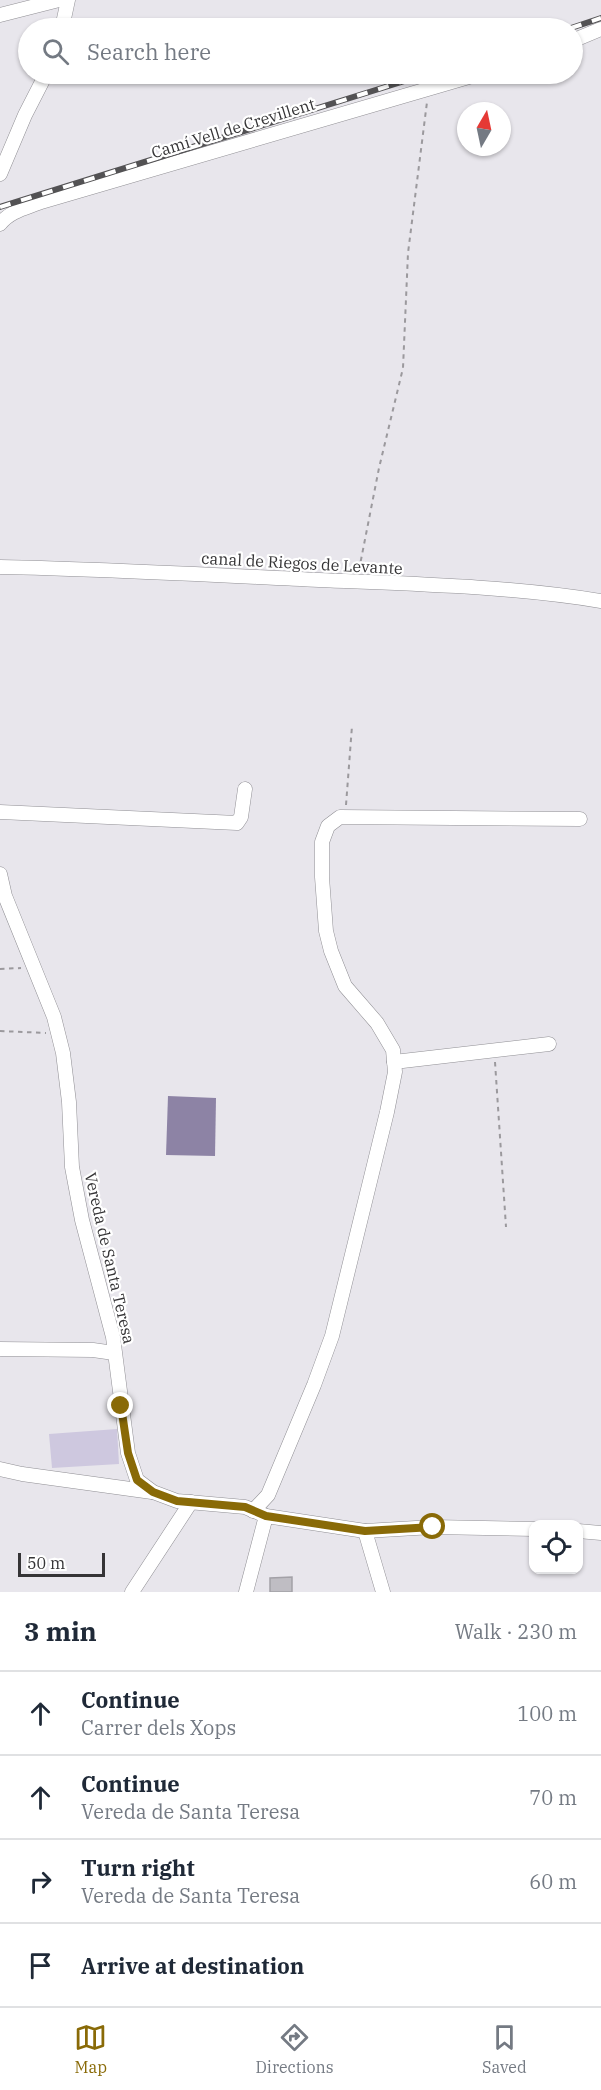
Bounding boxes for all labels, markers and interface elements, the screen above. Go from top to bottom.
search box [18,18,583,84]
icon: search [39,35,72,68]
text: Search here [87,37,211,66]
street label: Camí Vell de Crevillent [149,93,318,162]
north arrow [457,102,511,156]
street label: canal de Riegos de Levante [201,548,403,578]
street label: Vereda de Santa Teresa [81,1170,140,1346]
route end [107,1392,133,1418]
route start [419,1513,445,1539]
map controls [529,1520,583,1574]
button: locate [529,1520,583,1574]
scale bar [18,1550,105,1578]
text: 50 m [27,1553,65,1573]
text: 3 min [24,1614,97,1648]
text: Walk · 230 m [455,1618,577,1645]
text: Continue [81,1685,180,1714]
icon: ahead [24,1697,57,1730]
text: 100 m [517,1700,577,1727]
text: Carrer dels Xops [81,1714,236,1741]
text: Continue [81,1769,180,1798]
icon: ahead [24,1781,57,1814]
text: 70 m [529,1784,577,1811]
text: Vereda de Santa Teresa [81,1798,300,1825]
text: Turn right [81,1853,195,1882]
icon: right [24,1865,57,1898]
text: 60 m [529,1868,577,1895]
text: Vereda de Santa Teresa [81,1882,300,1909]
icon: arrive [24,1949,57,1982]
text: Arrive at destination [81,1951,304,1980]
tab: Map [74,2021,107,2077]
tab: Directions [256,2021,334,2077]
tab: Saved [482,2021,527,2077]

